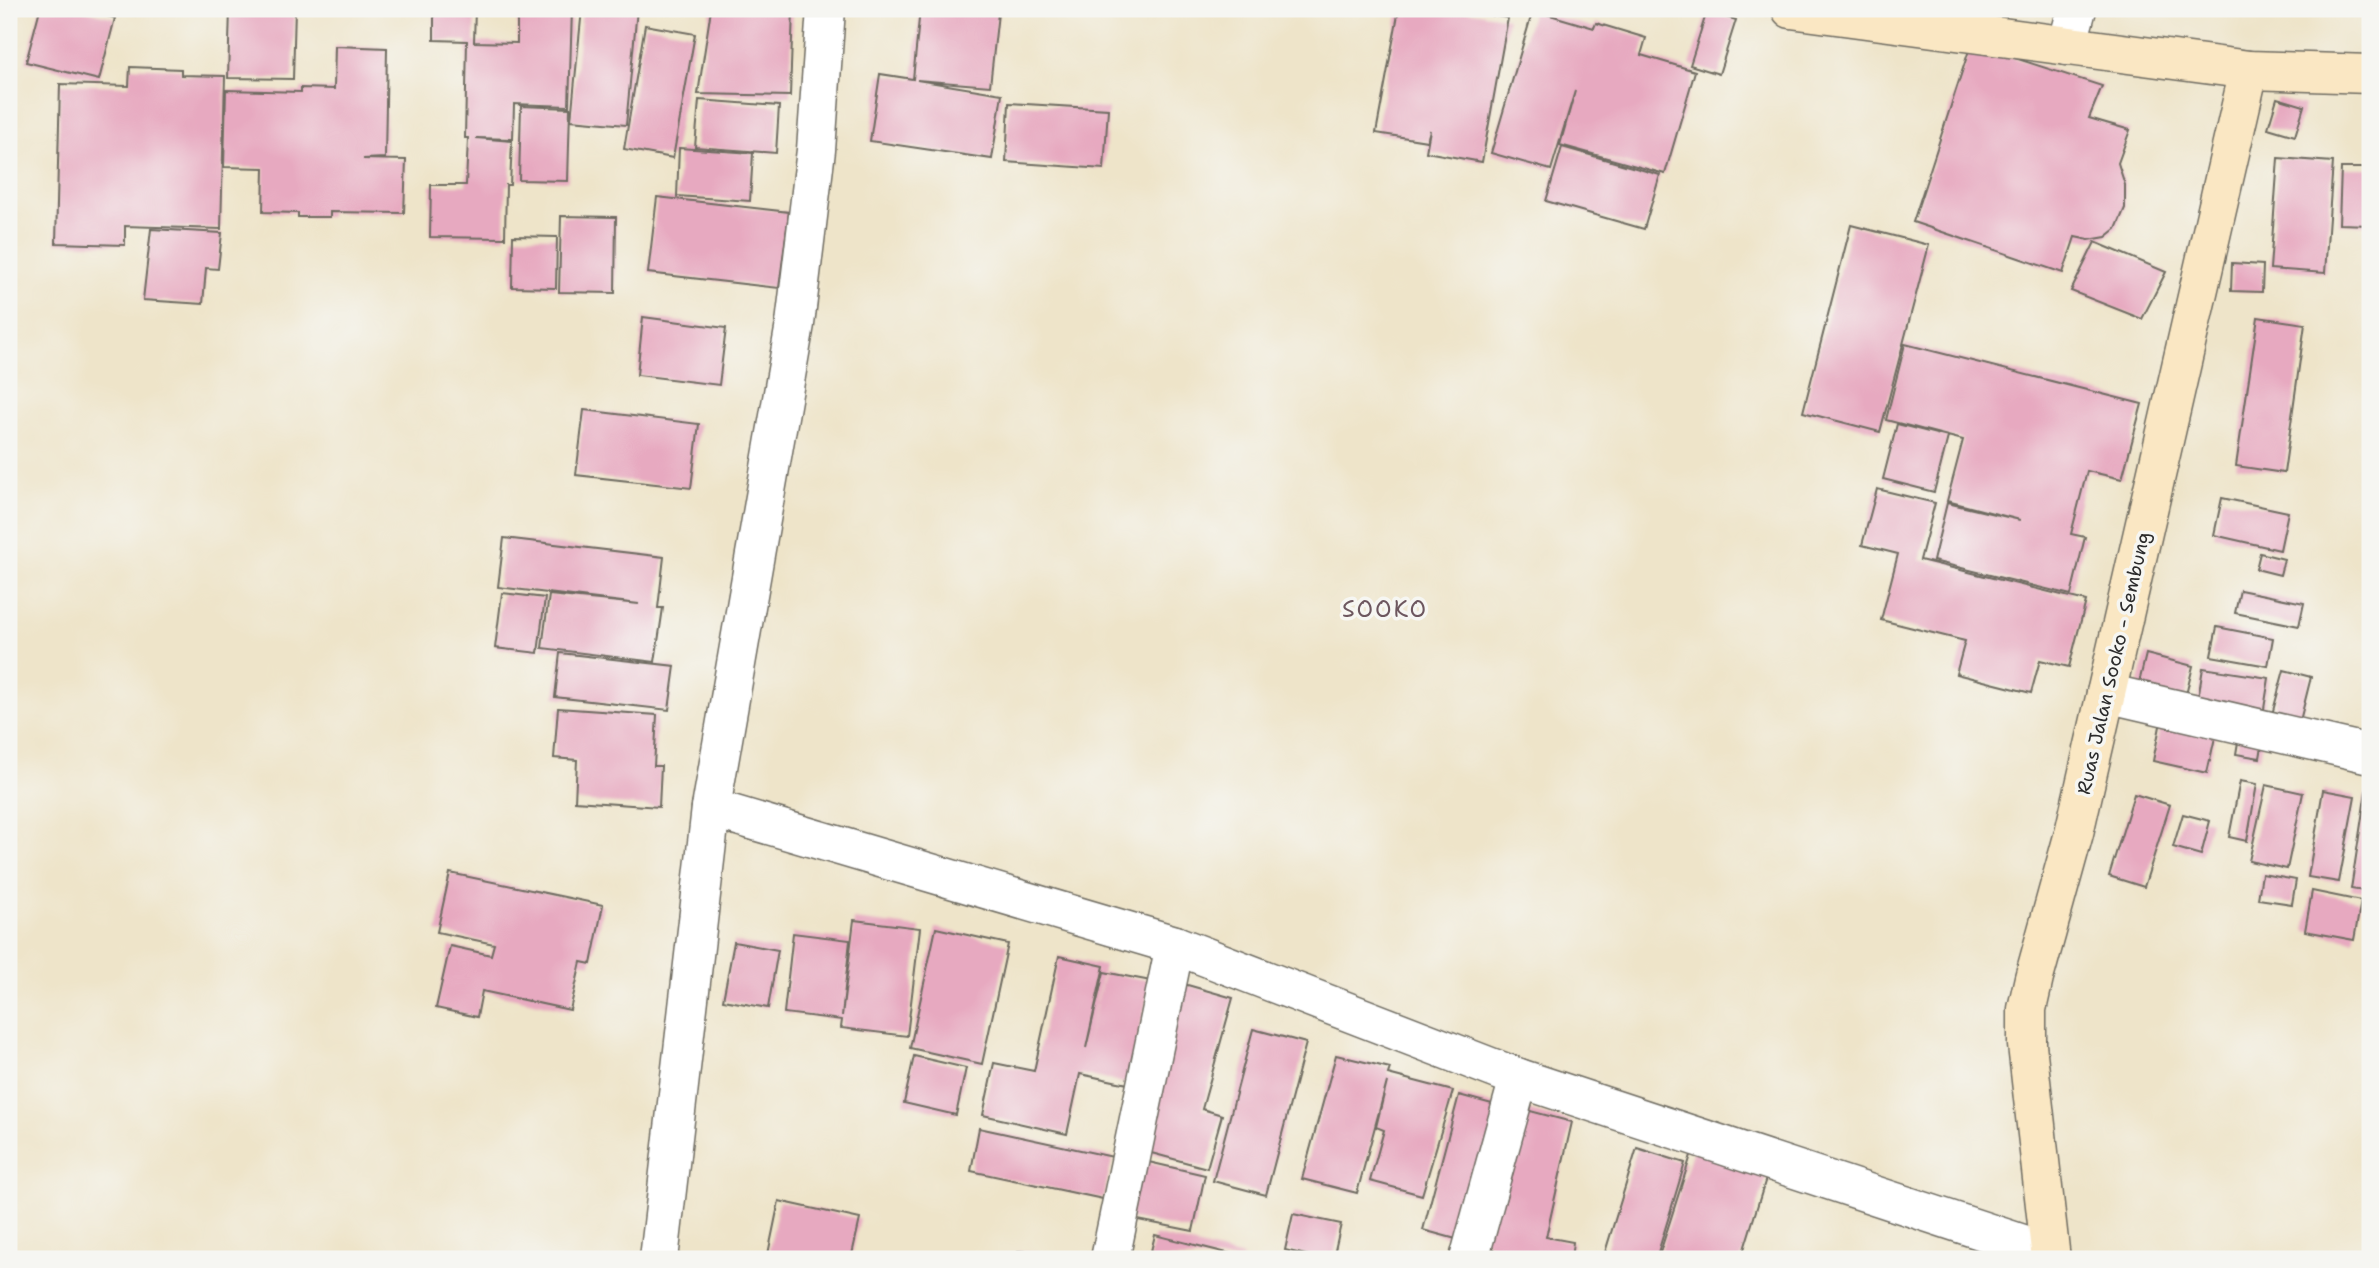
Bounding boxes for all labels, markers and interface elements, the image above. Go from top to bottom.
street label: Ruas Jalan Sooko - Sembung [2071,529,2156,797]
district label: SOOKO [1342,594,1428,624]

